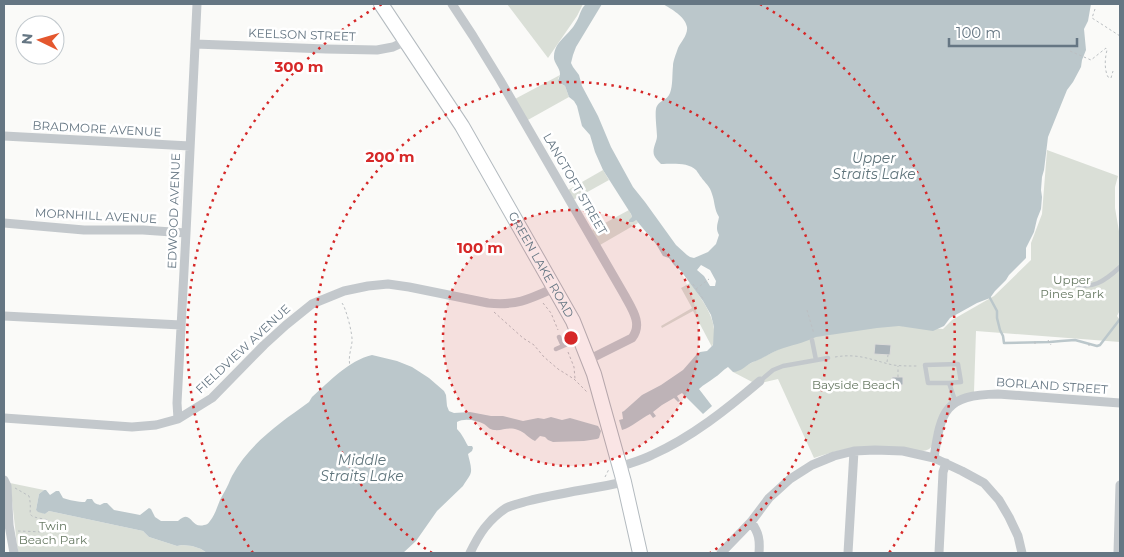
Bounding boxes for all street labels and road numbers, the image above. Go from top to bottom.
street label: KEELSON STREET [248,25,356,44]
street label: BRADMORE AVENUE [32,118,162,139]
street label: LANGTOFT STREET [540,130,611,237]
street label: EDWOOD AVENUE [164,153,183,269]
street label: MORNHILL AVENUE [35,205,157,226]
street label: GREEN LAKE ROAD [505,209,577,320]
street label: FIELDVIEW AVENUE [192,301,293,396]
street label: BORLAND STREET [996,374,1109,397]

